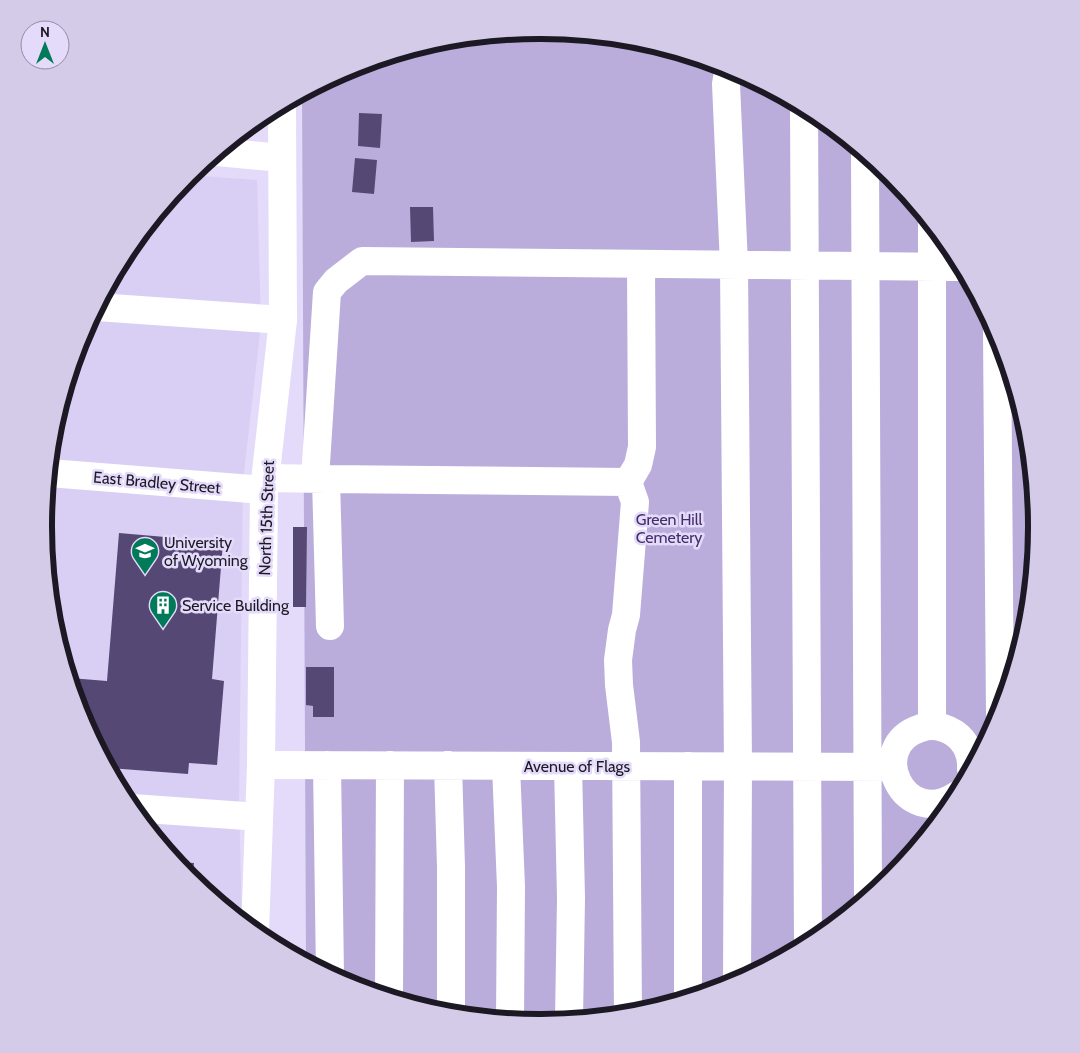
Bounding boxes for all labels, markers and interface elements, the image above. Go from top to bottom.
north arrow [20,20,70,70]
text: N [40,23,50,41]
street label: North 15th Street [255,460,278,576]
street label: East Bradley Street [93,467,222,498]
park label: Green Hill Cemetery [636,510,702,547]
place label: University of Wyoming [164,533,249,570]
school or university icon: University of Wyoming [130,536,160,575]
building icon: Service Building [148,590,178,629]
place label: Service Building [182,596,290,615]
street label: Avenue of Flags [524,757,631,776]

